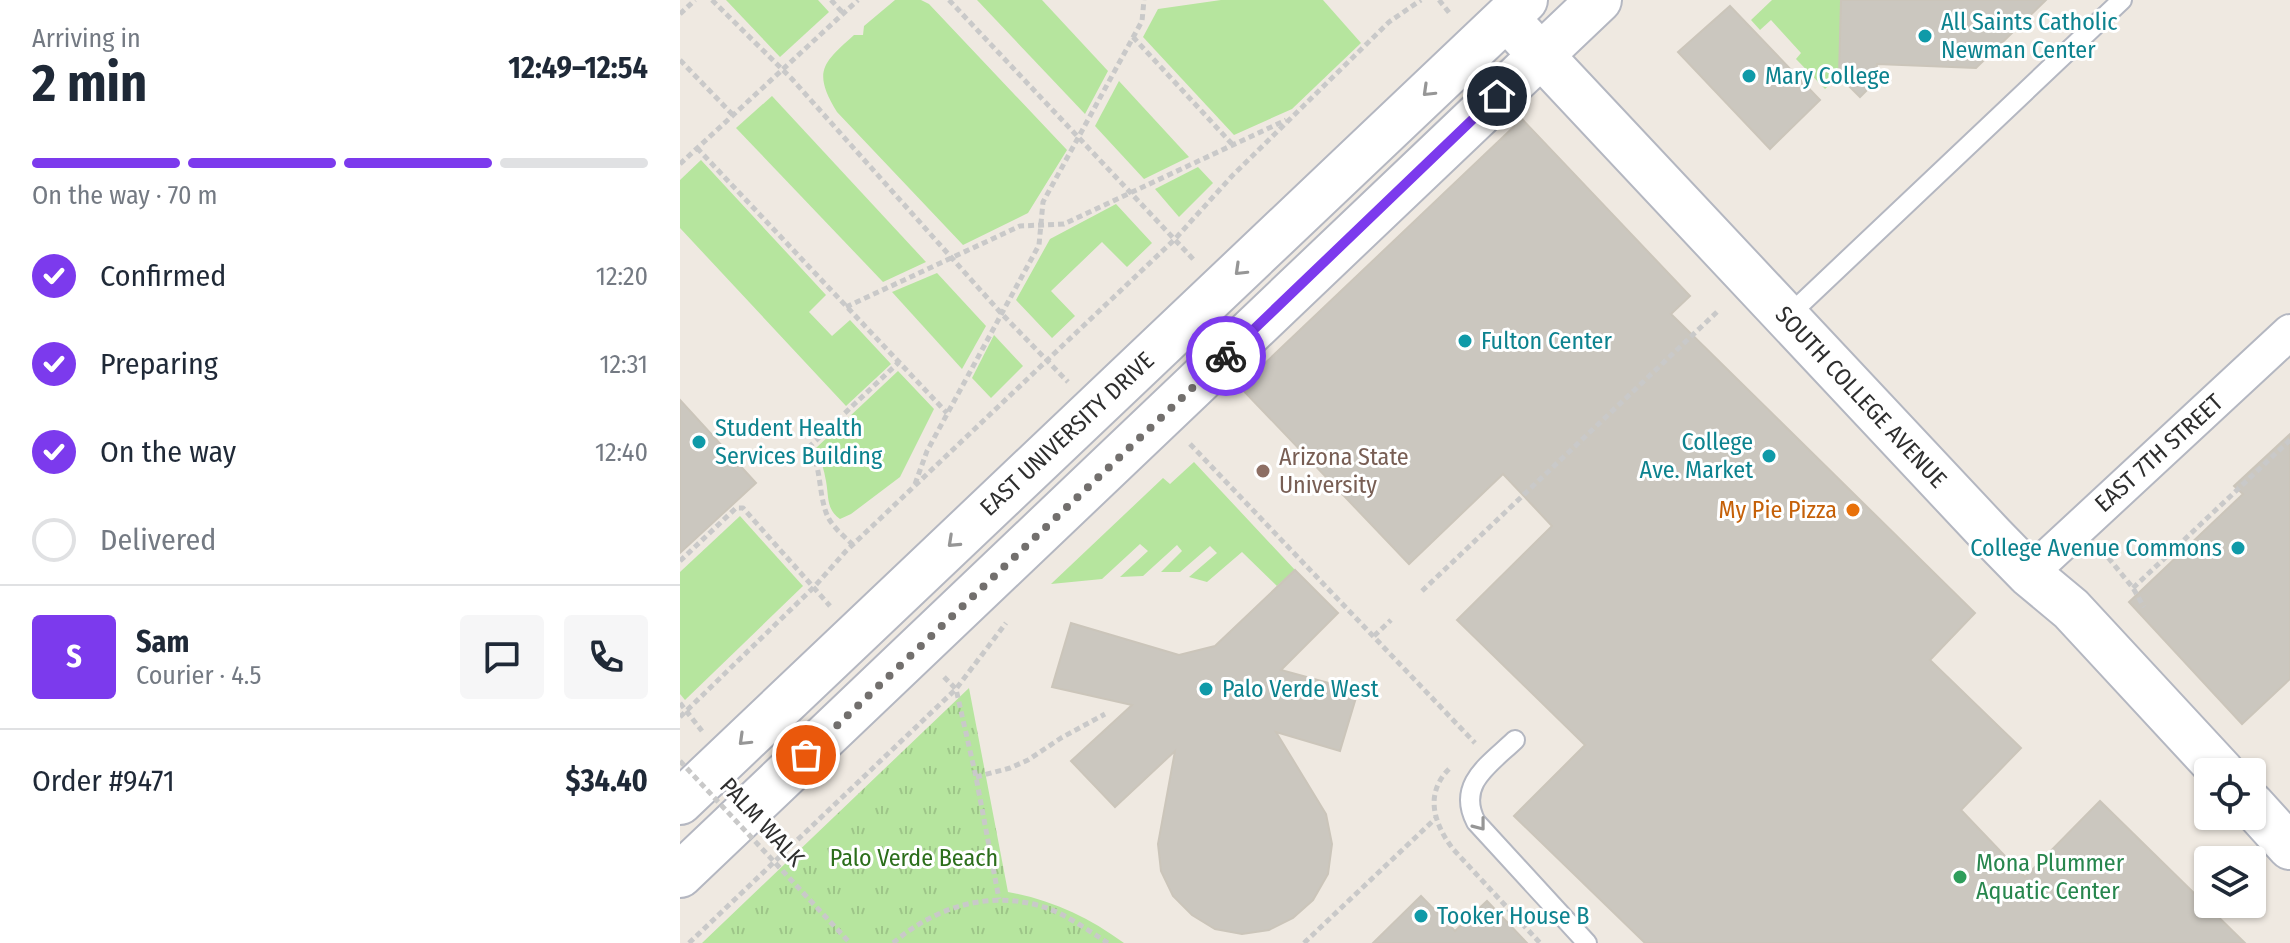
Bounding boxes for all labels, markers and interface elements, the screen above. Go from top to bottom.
place label: All Saints Catholic Newman Center [1941,8,2118,64]
text: Arriving in [32,23,141,54]
marker: All Saints Catholic Newman Center [1916,27,1934,45]
text: 12:49–12:54 [508,50,648,86]
text: 2 min [32,52,147,115]
pin [1463,62,1531,130]
place label: Mary College [1765,62,1890,90]
marker: Mary College [1740,67,1758,85]
icon: home [1475,74,1519,118]
one-way arrow [1423,81,1438,95]
text: On the way · 70 m [32,180,218,211]
icon: check [32,254,76,298]
text: Confirmed [100,258,226,294]
text: 12:20 [596,261,648,292]
one-way arrow [1235,261,1249,275]
street label: SOUTH COLLEGE AVENUE [1770,301,1952,493]
courier [1186,316,1266,396]
place label: Fulton Center [1481,327,1612,355]
marker: Fulton Center [1456,332,1474,350]
icon: bike [1204,334,1248,378]
icon: check [32,342,76,386]
text: Preparing [100,346,218,382]
street label: EAST UNIVERSITY DRIVE [974,346,1160,522]
text: 12:31 [599,349,648,380]
street label: EAST 7TH STREET [2089,388,2229,518]
place label: Student Health Services Building [715,414,883,470]
place label: College Ave. Market [1640,428,1753,484]
icon: check [32,430,76,474]
marker: Student Health Services Building [690,433,708,451]
text: On the way [100,434,236,470]
text: 12:40 [595,437,648,468]
place label: Arizona State University [1279,443,1409,499]
marker: College Ave. Market [1760,447,1778,465]
marker: Arizona State University [1254,462,1272,480]
place label: My Pie Pizza [1718,496,1837,524]
marker: My Pie Pizza [1844,501,1862,519]
text: Delivered [100,522,216,558]
one-way arrow [948,532,962,547]
place label: College Avenue Commons [1970,534,2222,562]
marker: College Avenue Commons [2229,539,2247,557]
button: chat [460,615,544,699]
button: phone [564,615,648,699]
text: Sam [136,624,189,660]
text: S [66,639,82,675]
text: Courier · 4.5 [136,660,262,691]
place label: Palo Verde West [1222,675,1379,703]
marker: Palo Verde West [1197,680,1215,698]
pin [772,721,840,789]
one-way arrow [739,731,754,745]
icon: bag [784,733,828,777]
map controls [2194,758,2266,918]
button: locate [2194,758,2266,830]
text: Order #9471 [32,763,175,799]
text: $34.40 [566,763,648,799]
street label: PALM WALK [714,772,810,872]
one-way arrow [1471,816,1485,831]
park label: Palo Verde Beach [830,844,998,872]
button: layers [2194,846,2266,918]
place label: Mona Plummer Aquatic Center [1976,849,2125,905]
marker: Mona Plummer Aquatic Center [1951,868,1969,886]
place label: Tooker House B [1437,902,1589,930]
marker: Tooker House B [1412,907,1430,925]

